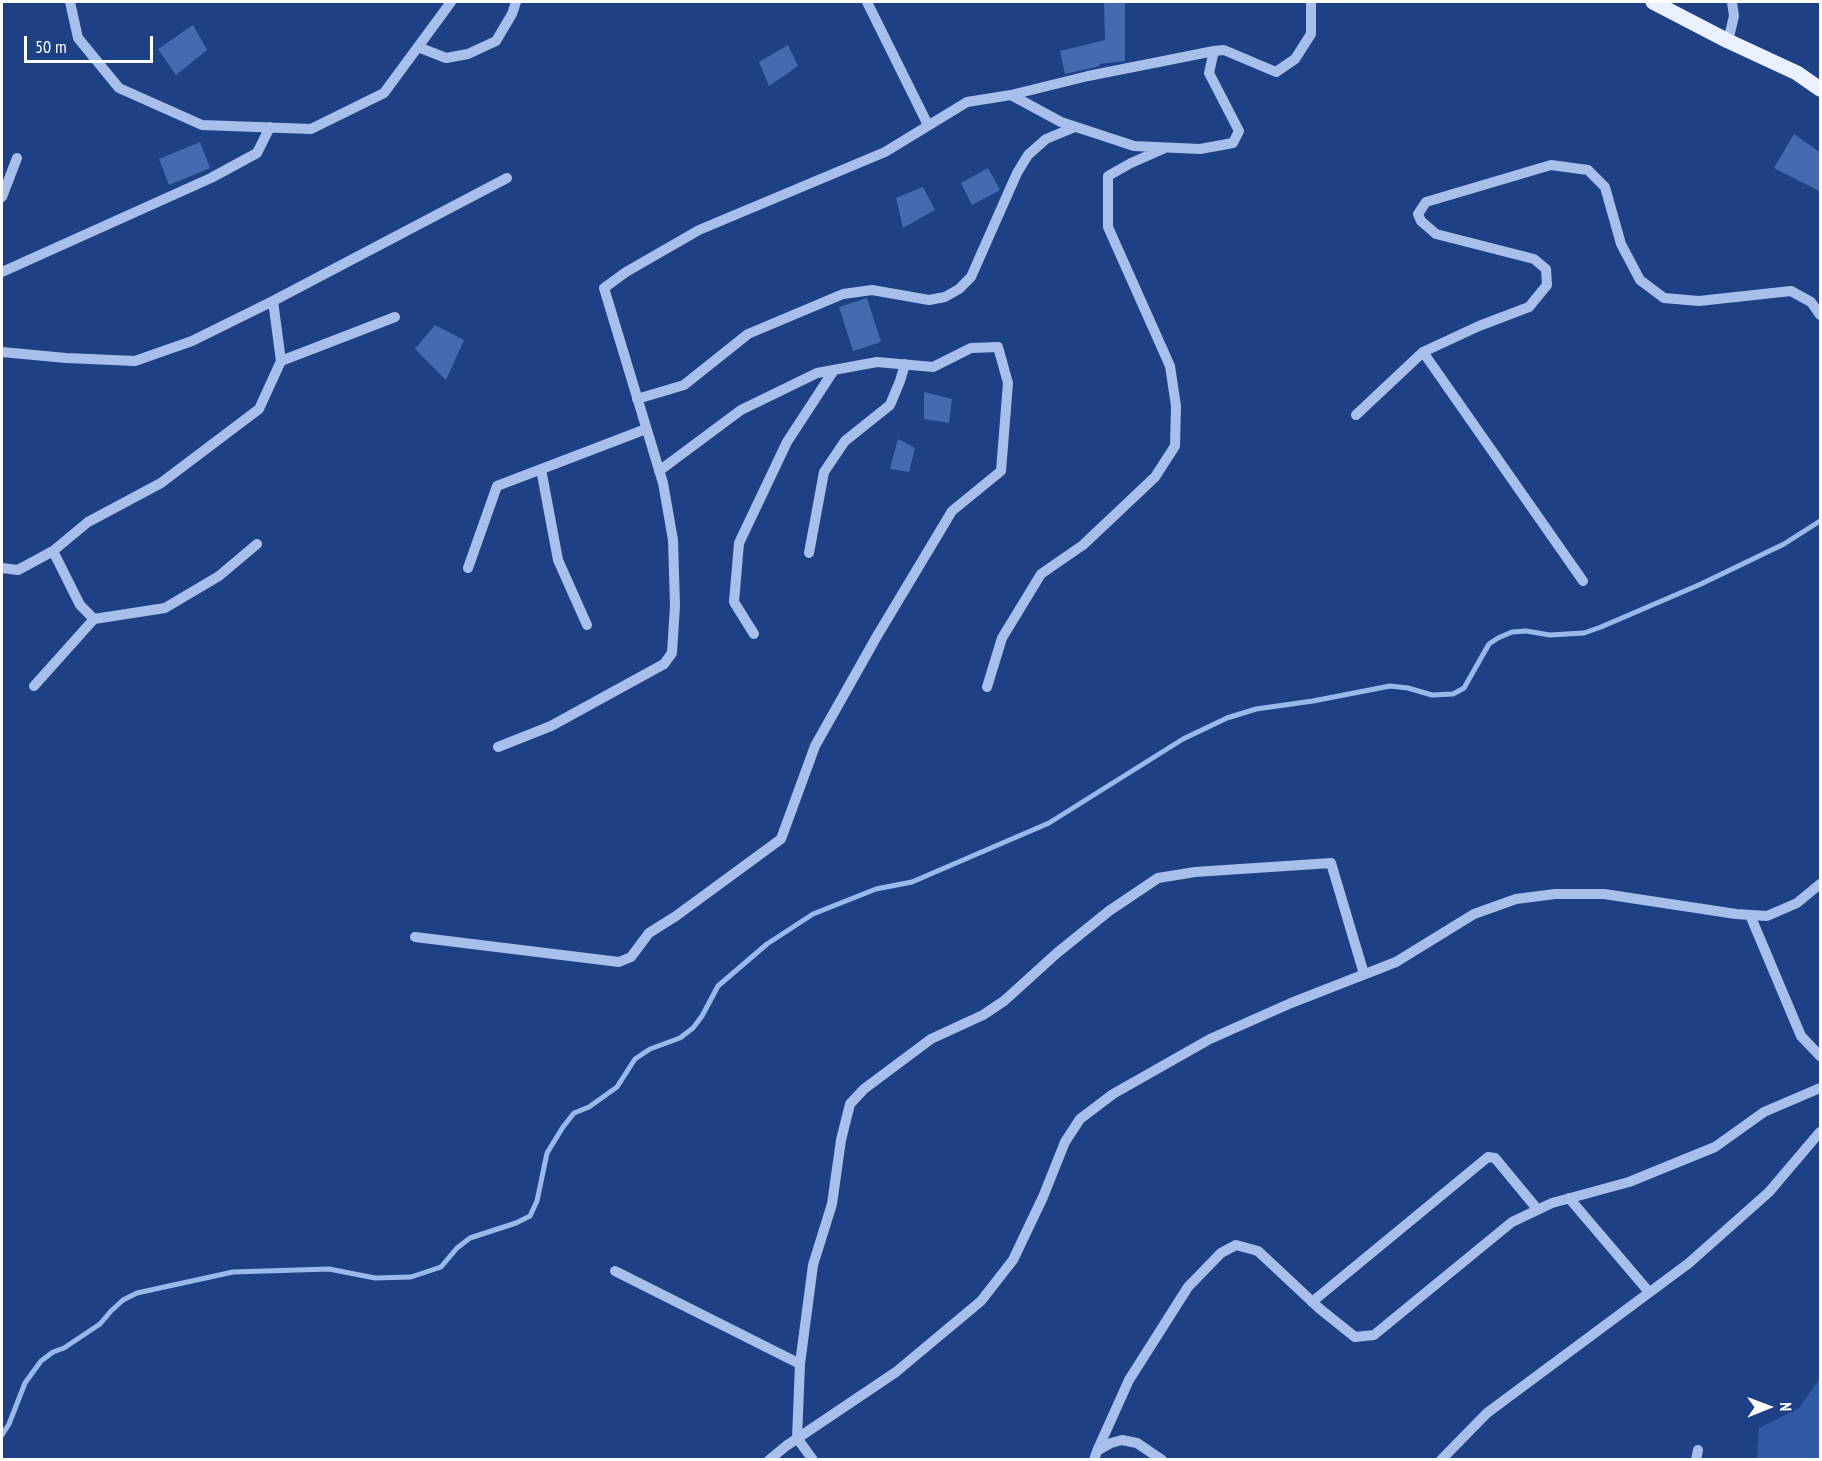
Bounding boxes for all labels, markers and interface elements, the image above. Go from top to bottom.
scale bar [27,24,156,62]
text: 50 m [35,35,67,58]
north arrow [1738,1377,1798,1437]
text: N [1776,1402,1796,1411]

